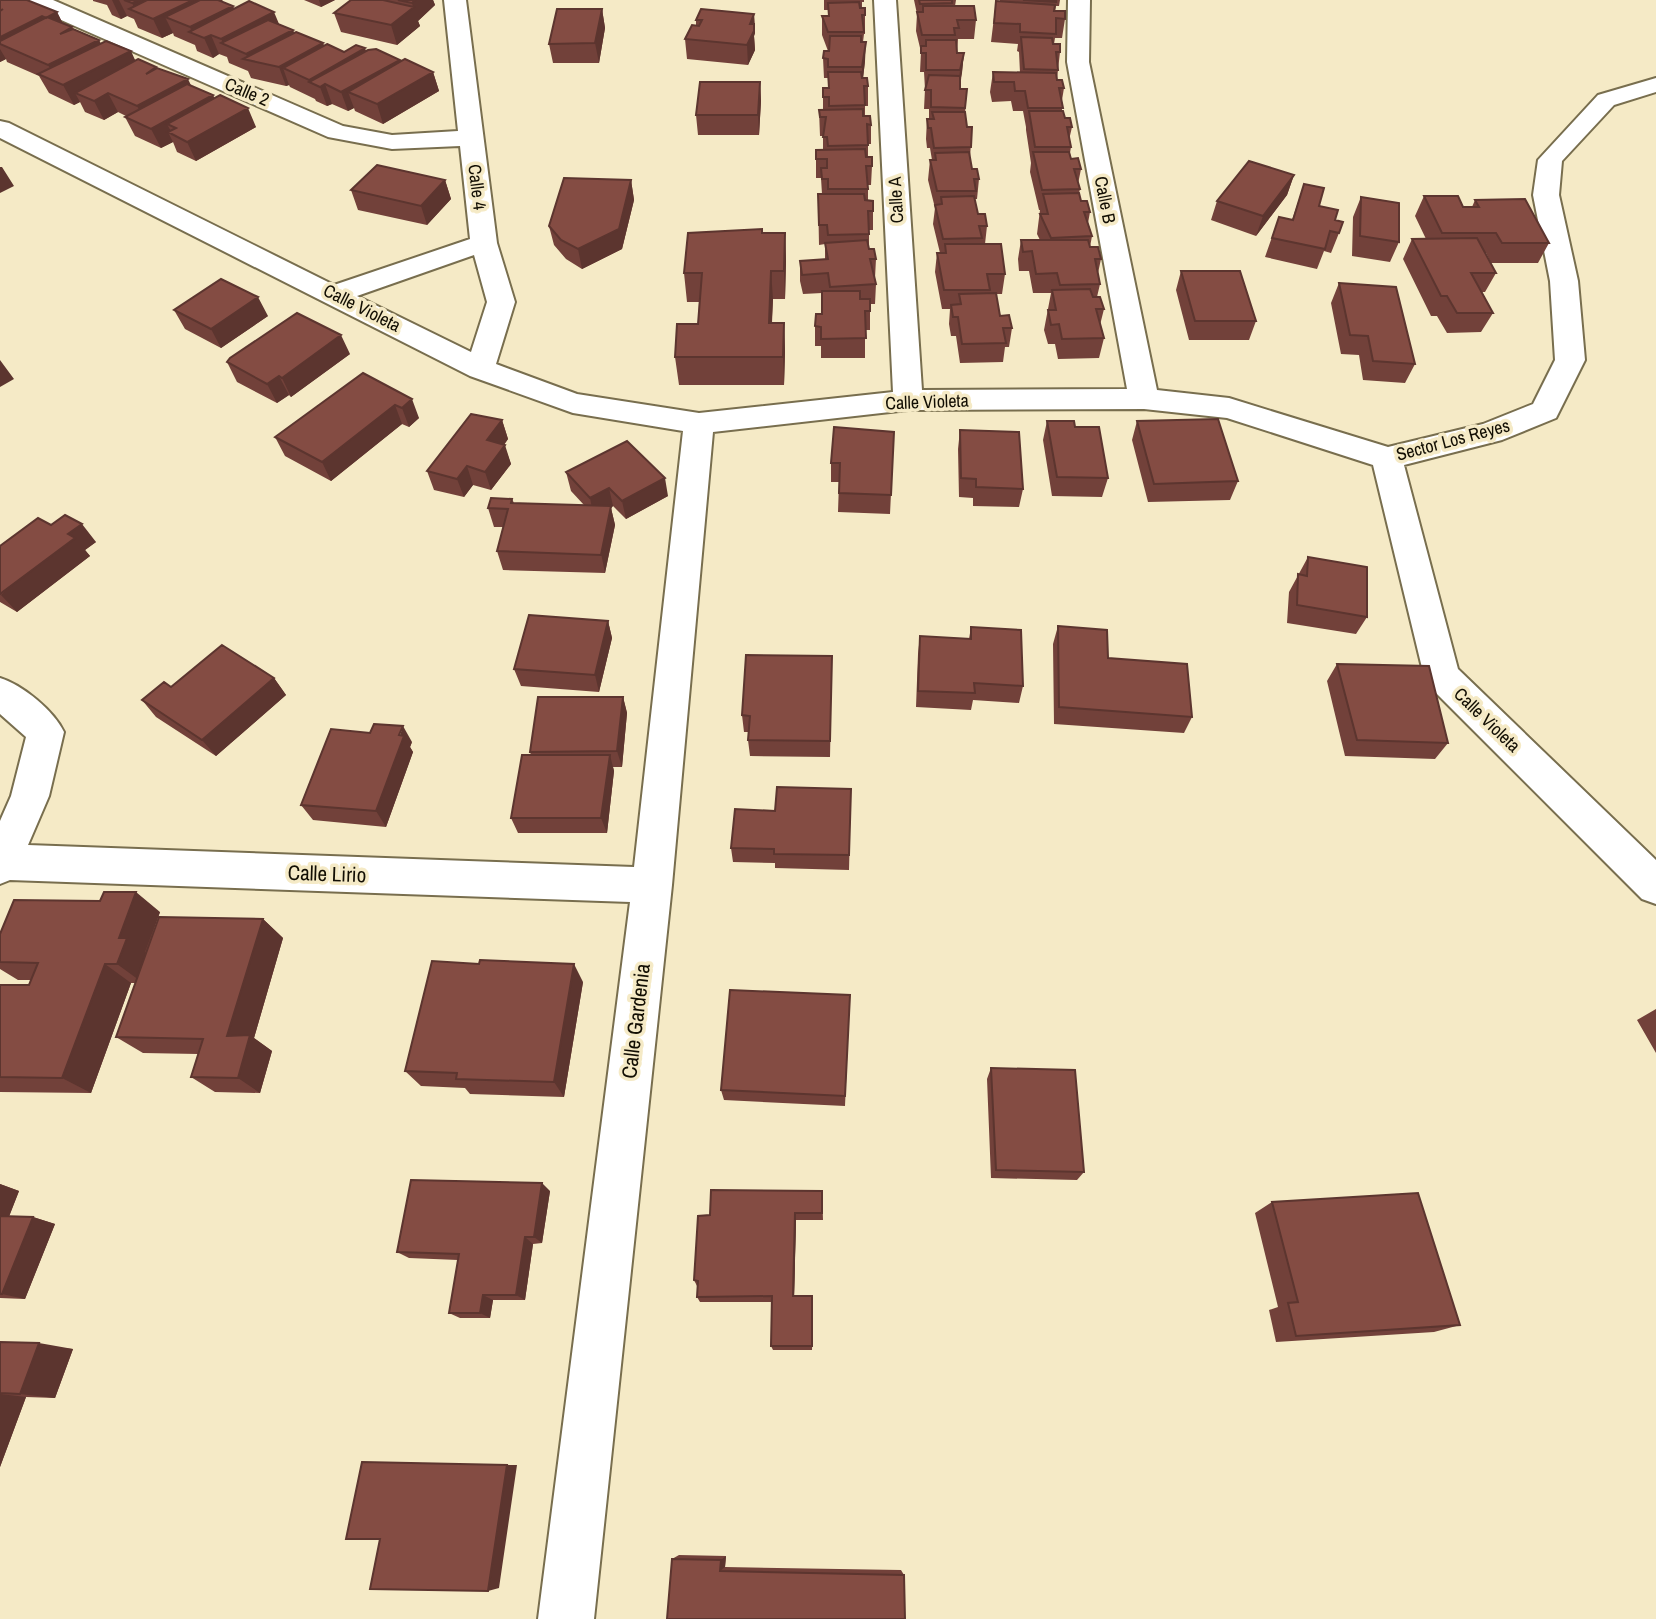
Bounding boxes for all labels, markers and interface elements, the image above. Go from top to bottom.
street label: Calle 2 [221,71,273,112]
street label: Calle 4 [462,163,493,211]
street label: Calle B [1089,174,1122,226]
street label: Calle A [882,176,909,224]
street label: Calle Violeta [319,277,405,338]
street label: Calle Violeta [885,388,969,415]
street label: Sector Los Reyes [1393,412,1512,467]
street label: Calle Violeta [1449,682,1526,758]
street label: Calle Lirio [287,858,367,889]
street label: Calle Gardenia [614,961,657,1080]

